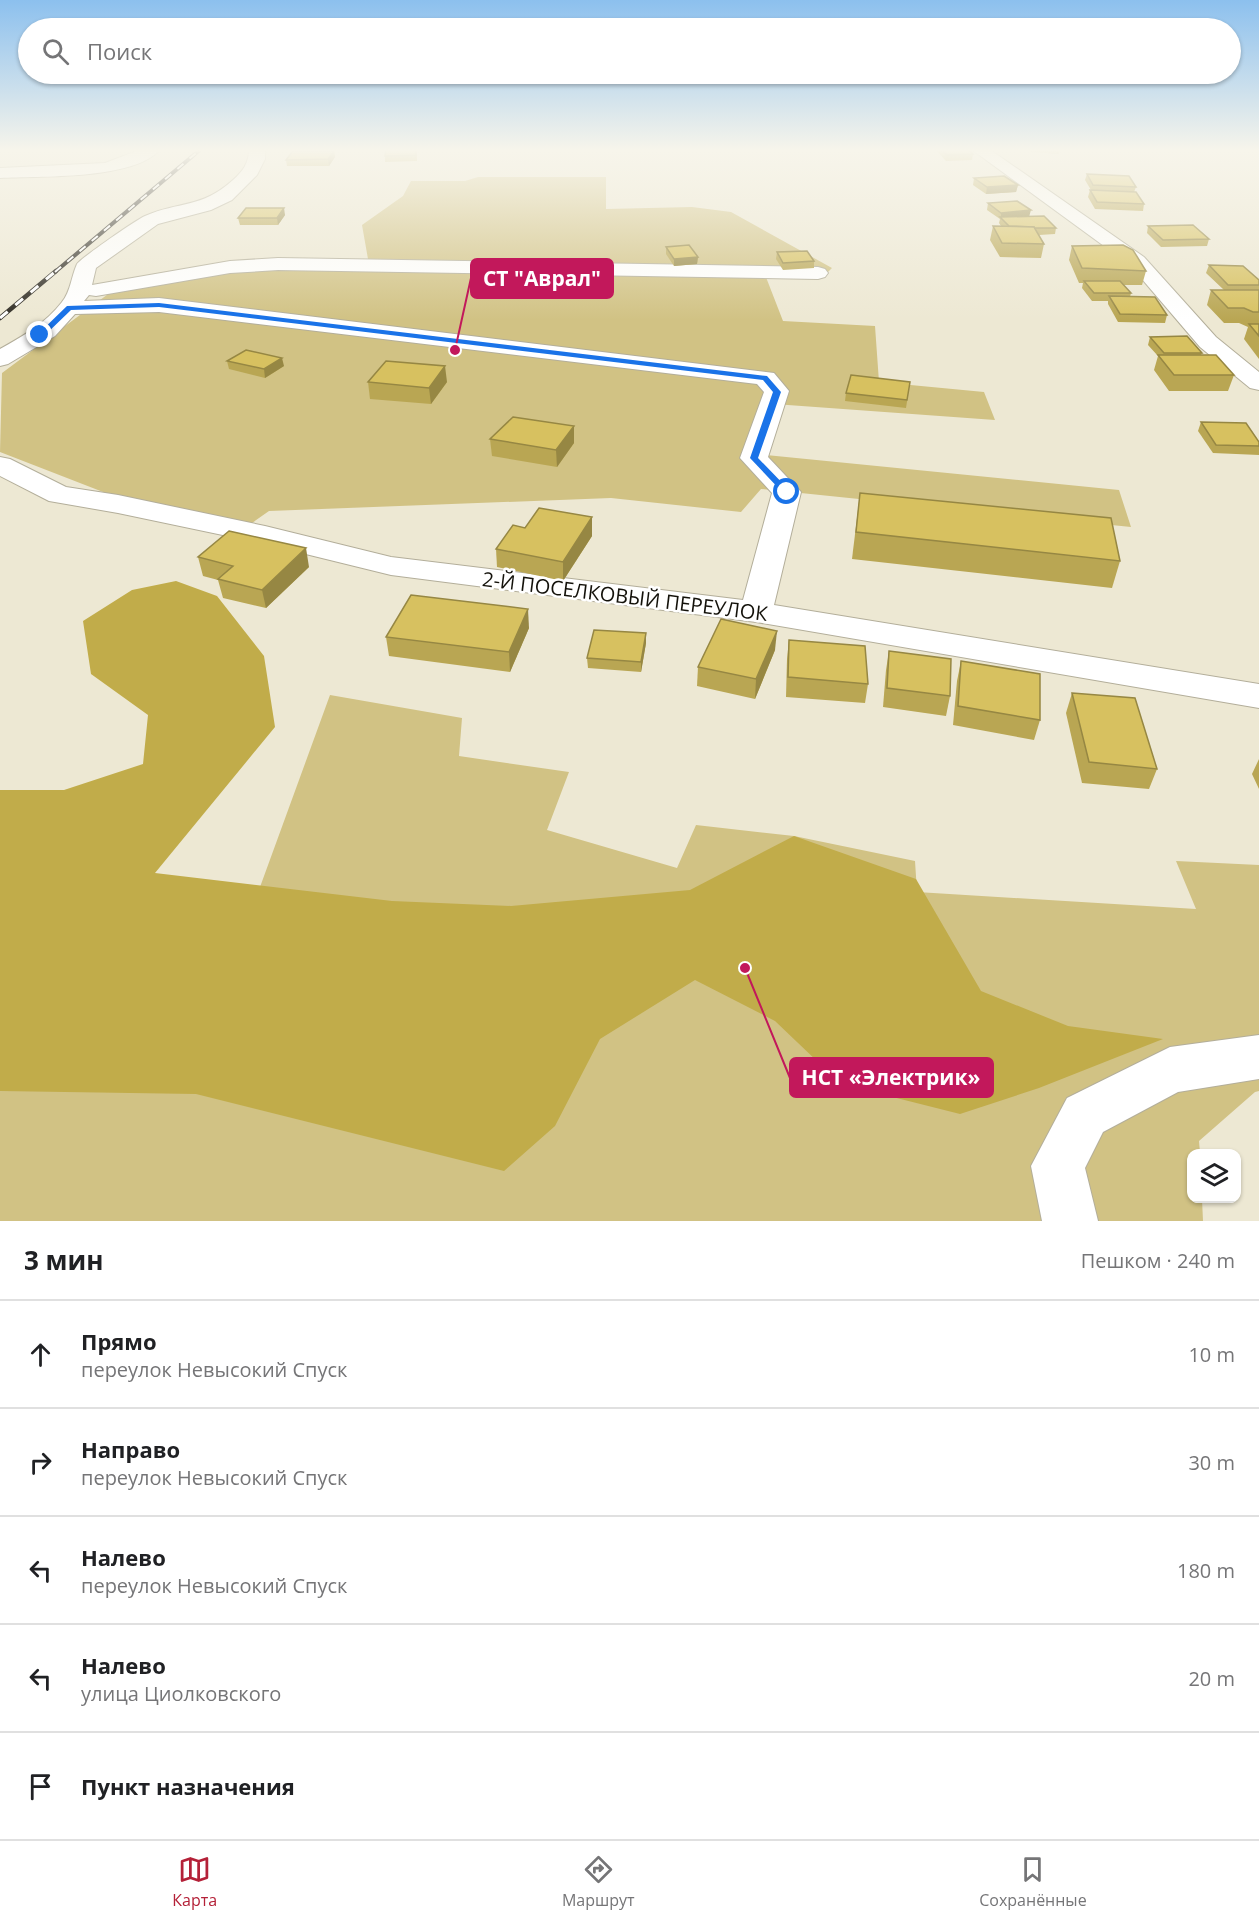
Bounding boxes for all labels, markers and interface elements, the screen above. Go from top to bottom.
search box [18,18,1241,84]
icon: search [39,35,72,68]
text: Поиск [87,36,152,66]
callout: СТ "Аврал" [471,259,613,298]
text: СТ "Аврал" [483,264,601,292]
route end [26,321,52,347]
route start [773,478,799,504]
street label: 2-Й ПОСЕЛКОВЫЙ ПЕРЕУЛОК [481,565,770,627]
callout: НСТ «Электрик» [790,1058,993,1097]
text: НСТ «Электрик» [802,1063,980,1091]
map controls [1187,1149,1241,1203]
button: layers [1187,1149,1241,1203]
text: 3 мин [24,1242,104,1278]
text: Пешком · 240 m [1081,1247,1235,1274]
text: Прямо [81,1326,157,1356]
icon: ahead [24,1338,57,1371]
text: 10 m [1188,1341,1235,1368]
text: переулок Невысокий Спуск [81,1356,347,1383]
text: Направо [81,1434,180,1464]
icon: right [24,1446,57,1479]
text: 30 m [1188,1449,1235,1476]
text: переулок Невысокий Спуск [81,1464,347,1491]
text: Налево [81,1542,166,1572]
icon: left [24,1554,57,1587]
text: 180 m [1177,1557,1235,1584]
text: переулок Невысокий Спуск [81,1572,347,1599]
text: Налево [81,1650,166,1680]
icon: left [24,1662,57,1695]
text: 20 m [1188,1665,1235,1692]
text: улица Циолковского [81,1680,281,1707]
icon: arrive [24,1770,57,1803]
text: Пункт назначения [81,1771,295,1801]
tab: Карта [172,1853,217,1911]
tab: Маршрут [562,1853,635,1911]
tab: Сохранённые [979,1853,1087,1911]

